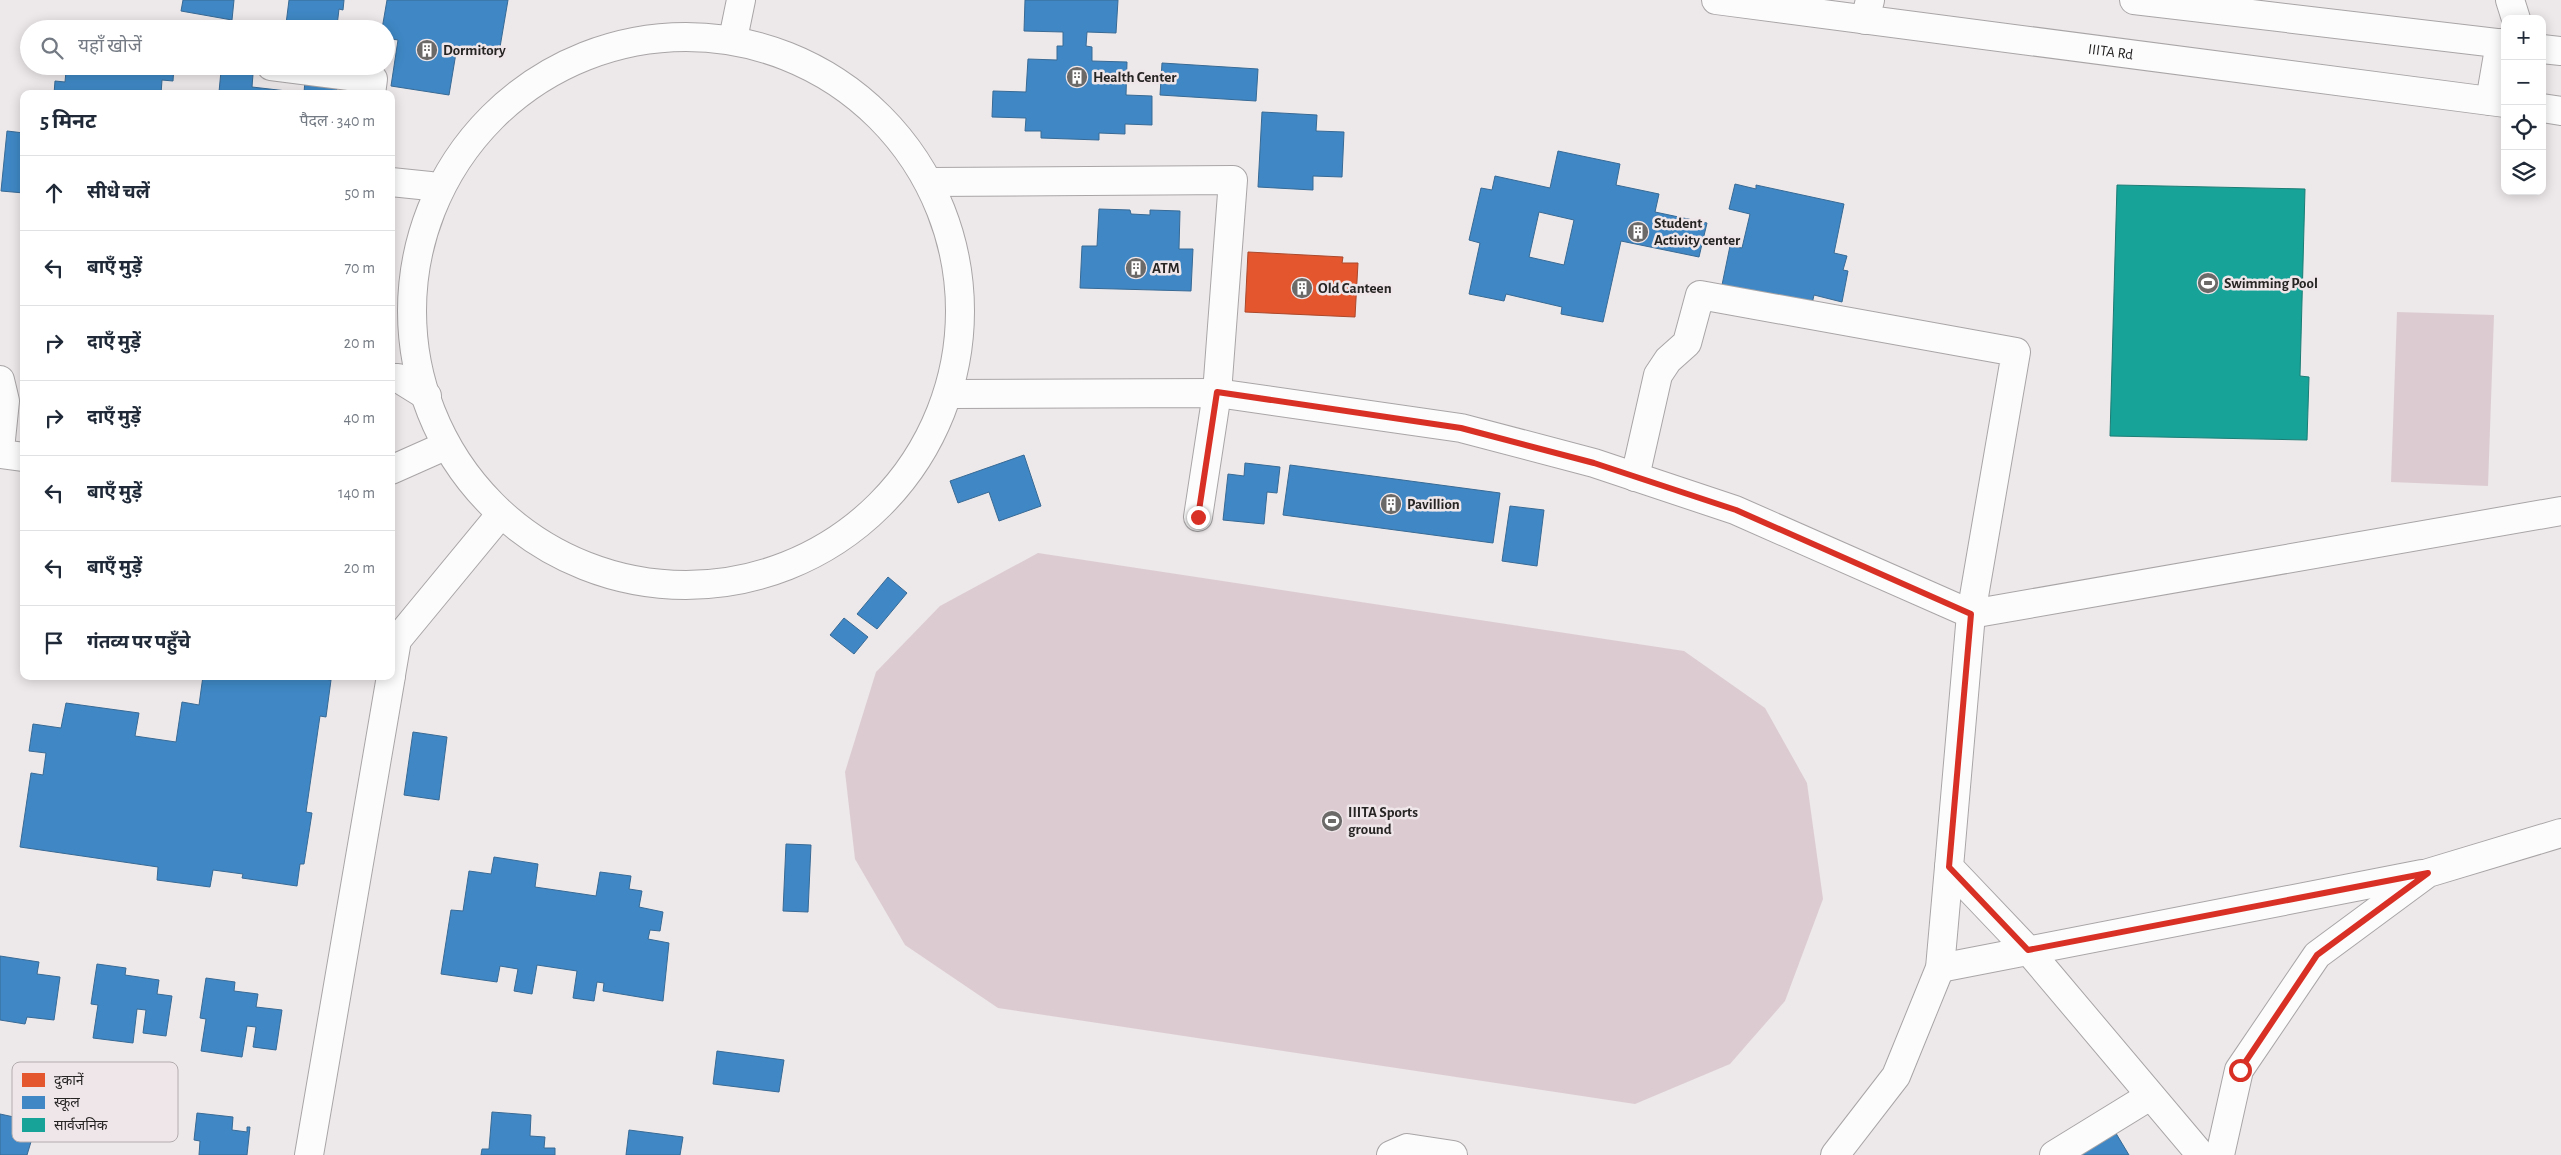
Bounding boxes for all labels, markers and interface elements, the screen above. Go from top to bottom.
map controls [2501,15,2546,195]
button: + [2501,15,2546,60]
search box [20,20,395,75]
icon: search [38,34,66,62]
text: यहाँ खोजें [78,37,142,56]
building icon: Dormitory [415,38,439,62]
street label: IIITA Rd [2087,41,2134,62]
place label: Dormitory [443,43,506,58]
button: − [2501,60,2546,105]
building icon: Health Center [1065,65,1089,89]
place label: Health Center [1093,70,1177,85]
button: locate [2501,105,2546,150]
text: 5 मिनट [40,111,96,132]
text: पैदल · 340 m [299,113,375,129]
button: layers [2501,150,2546,195]
icon: ahead [40,179,68,207]
text: सीधे चलें [87,183,150,202]
text: 50 m [344,185,375,201]
place label: Student Activity center [1654,216,1741,248]
building icon: Student Activity center [1626,220,1650,244]
icon: left [40,254,68,282]
building icon: ATM [1124,256,1148,280]
text: बाएँ मुड़ें [87,258,142,277]
text: 70 m [344,260,375,276]
place label: ATM [1152,261,1180,276]
sports icon: Swimming Pool [2196,271,2220,295]
building icon: Old Canteen [1290,276,1314,300]
place label: Swimming Pool [2224,276,2318,291]
place label: Old Canteen [1318,281,1392,296]
icon: right [40,329,68,357]
text: दाएँ मुड़ें [87,333,141,352]
text: 20 m [344,335,375,351]
icon: right [40,404,68,432]
text: दाएँ मुड़ें [87,408,141,427]
text: 40 m [343,410,375,426]
icon: left [40,479,68,507]
text: बाएँ मुड़ें [87,483,142,502]
text: 140 m [338,485,375,501]
building icon: Pavillion [1379,492,1403,516]
place label: Pavillion [1407,497,1460,512]
route end [1187,506,1210,529]
icon: left [40,554,68,582]
text: बाएँ मुड़ें [87,558,142,577]
text: 20 m [344,560,375,576]
icon: arrive [40,629,68,657]
text: गंतव्य पर पहुँचे [87,633,190,652]
place label: IIITA Sports ground [1348,805,1418,837]
sports icon: IIITA Sports ground [1320,809,1344,833]
route start [2229,1059,2252,1082]
legend [12,1062,178,1142]
text: दुकानें [54,1072,84,1090]
text: स्कूल [54,1096,80,1112]
text: सार्वजनिक [54,1117,108,1133]

